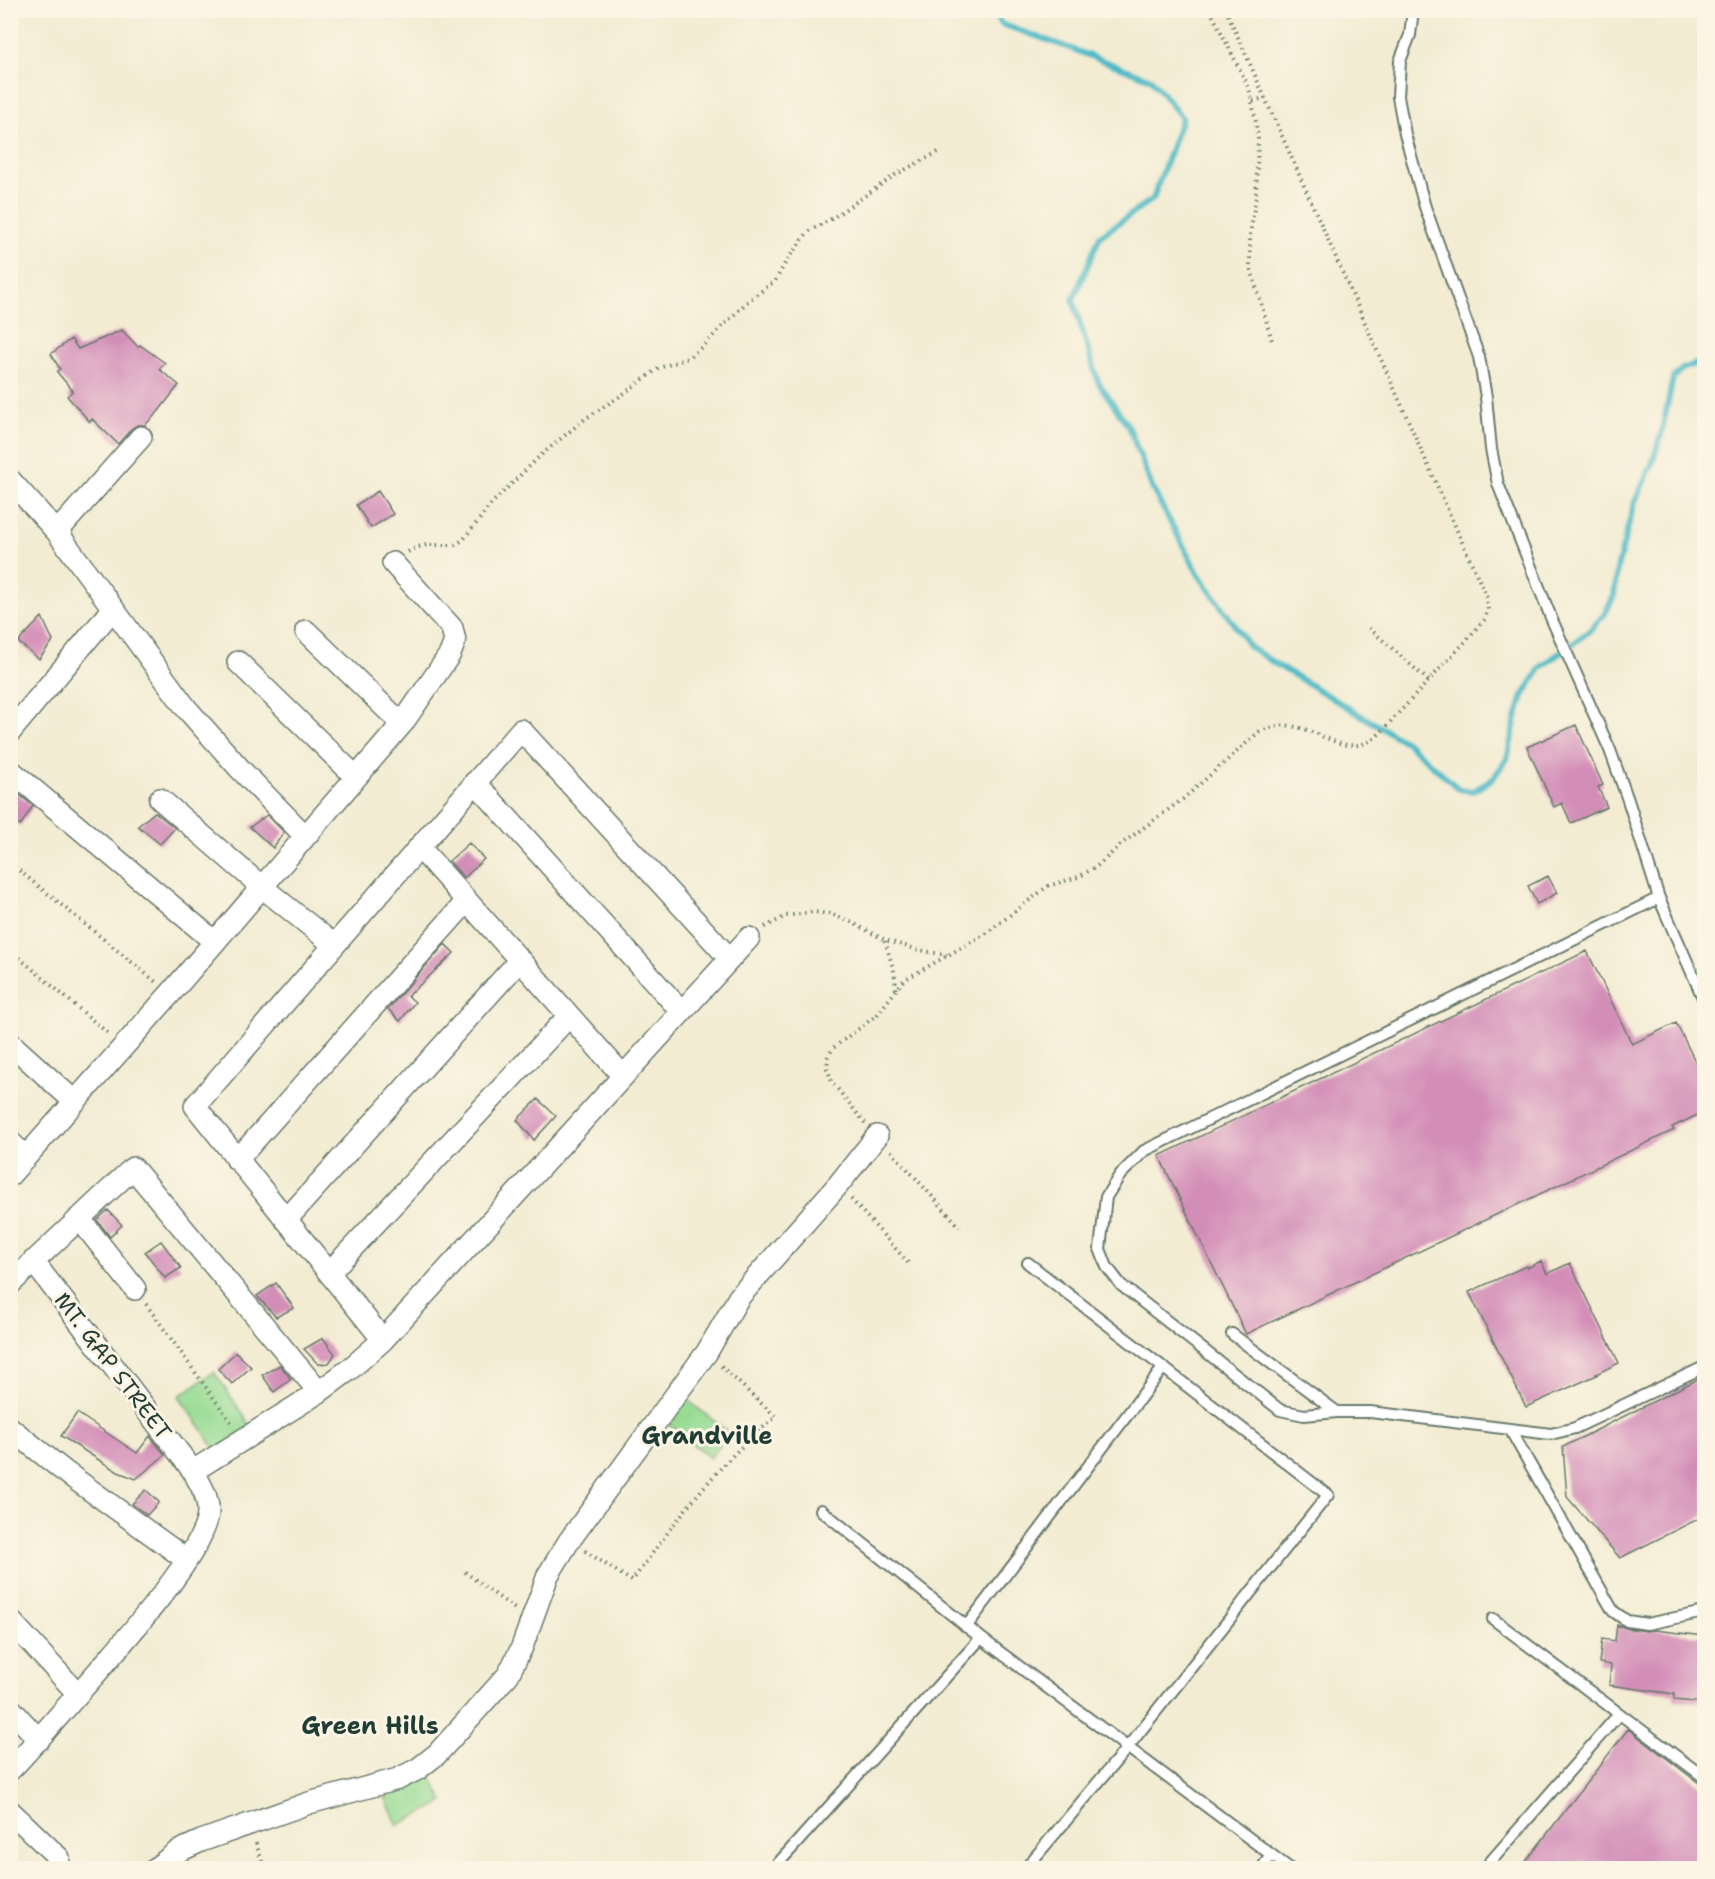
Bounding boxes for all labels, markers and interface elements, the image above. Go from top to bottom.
street label: MT. GAP STREET [48,1286,178,1446]
district label: Grandville [641,1420,773,1452]
district label: Green Hills [301,1710,439,1742]

